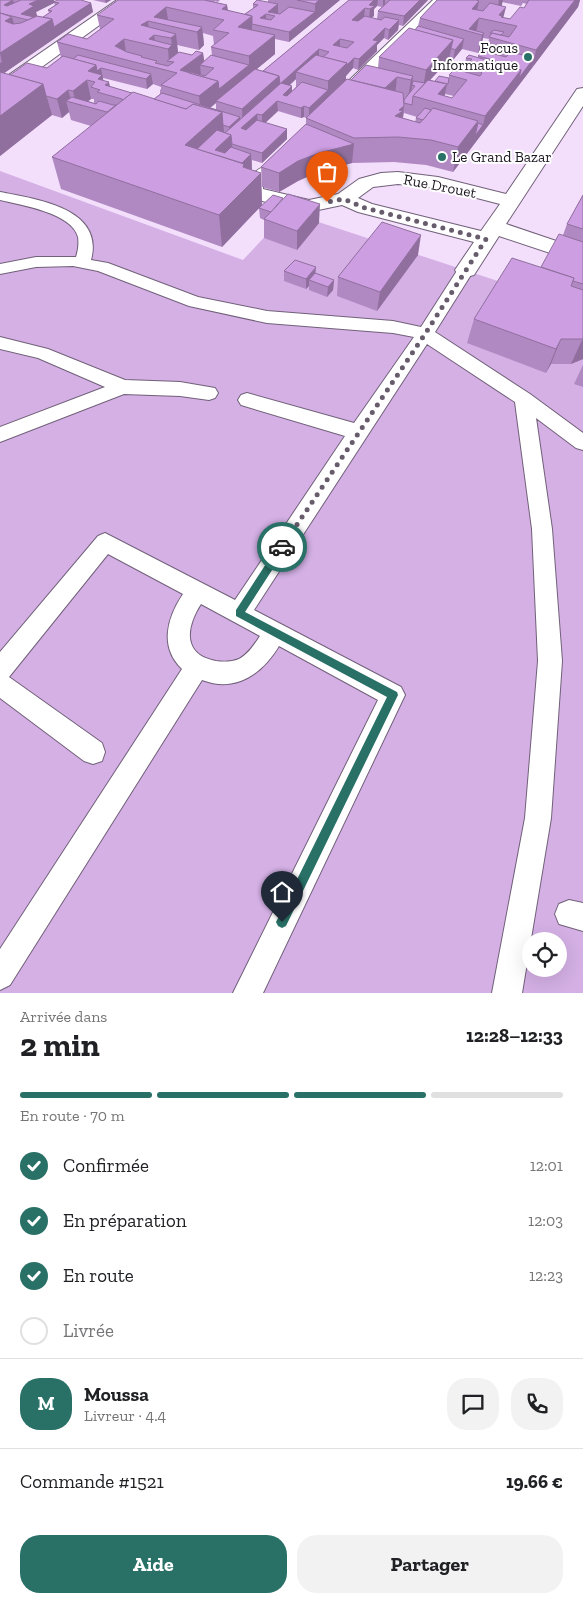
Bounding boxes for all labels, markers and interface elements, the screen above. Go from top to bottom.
place label: Focus Informatique [432,39,518,74]
marker: Focus Informatique [522,51,534,63]
place label: Le Grand Bazar [452,148,552,166]
pin [306,151,348,202]
marker: Le Grand Bazar [436,151,448,163]
icon: bag [313,158,341,186]
street label: Rue Drouet [402,170,478,202]
courier [257,522,307,572]
icon: car [268,533,296,561]
pin [261,871,303,922]
icon: home [268,878,296,906]
map controls [522,932,567,977]
button: locate [522,932,567,977]
text: Arrivée dans [20,1007,107,1026]
text: 12:28–12:33 [466,1024,563,1047]
text: 2 min [20,1026,100,1064]
text: En route · 70 m [20,1106,125,1125]
icon: check [20,1152,48,1180]
text: Confirmée [63,1154,149,1177]
text: 12:01 [530,1156,563,1175]
icon: check [20,1207,48,1235]
text: En préparation [63,1209,187,1232]
text: 12:03 [528,1211,563,1230]
icon: check [20,1262,48,1290]
text: En route [63,1264,134,1287]
text: 12:23 [529,1266,563,1285]
text: Livrée [63,1319,114,1342]
button: chat [447,1378,499,1430]
button: phone [511,1378,563,1430]
text: Moussa [84,1383,149,1406]
text: M [37,1392,55,1415]
text: Livreur · 4.4 [84,1406,166,1425]
text: Commande #1521 [20,1470,164,1493]
text: 19.66 € [506,1470,563,1493]
button: Aide [20,1535,287,1593]
button: Partager [297,1535,563,1593]

